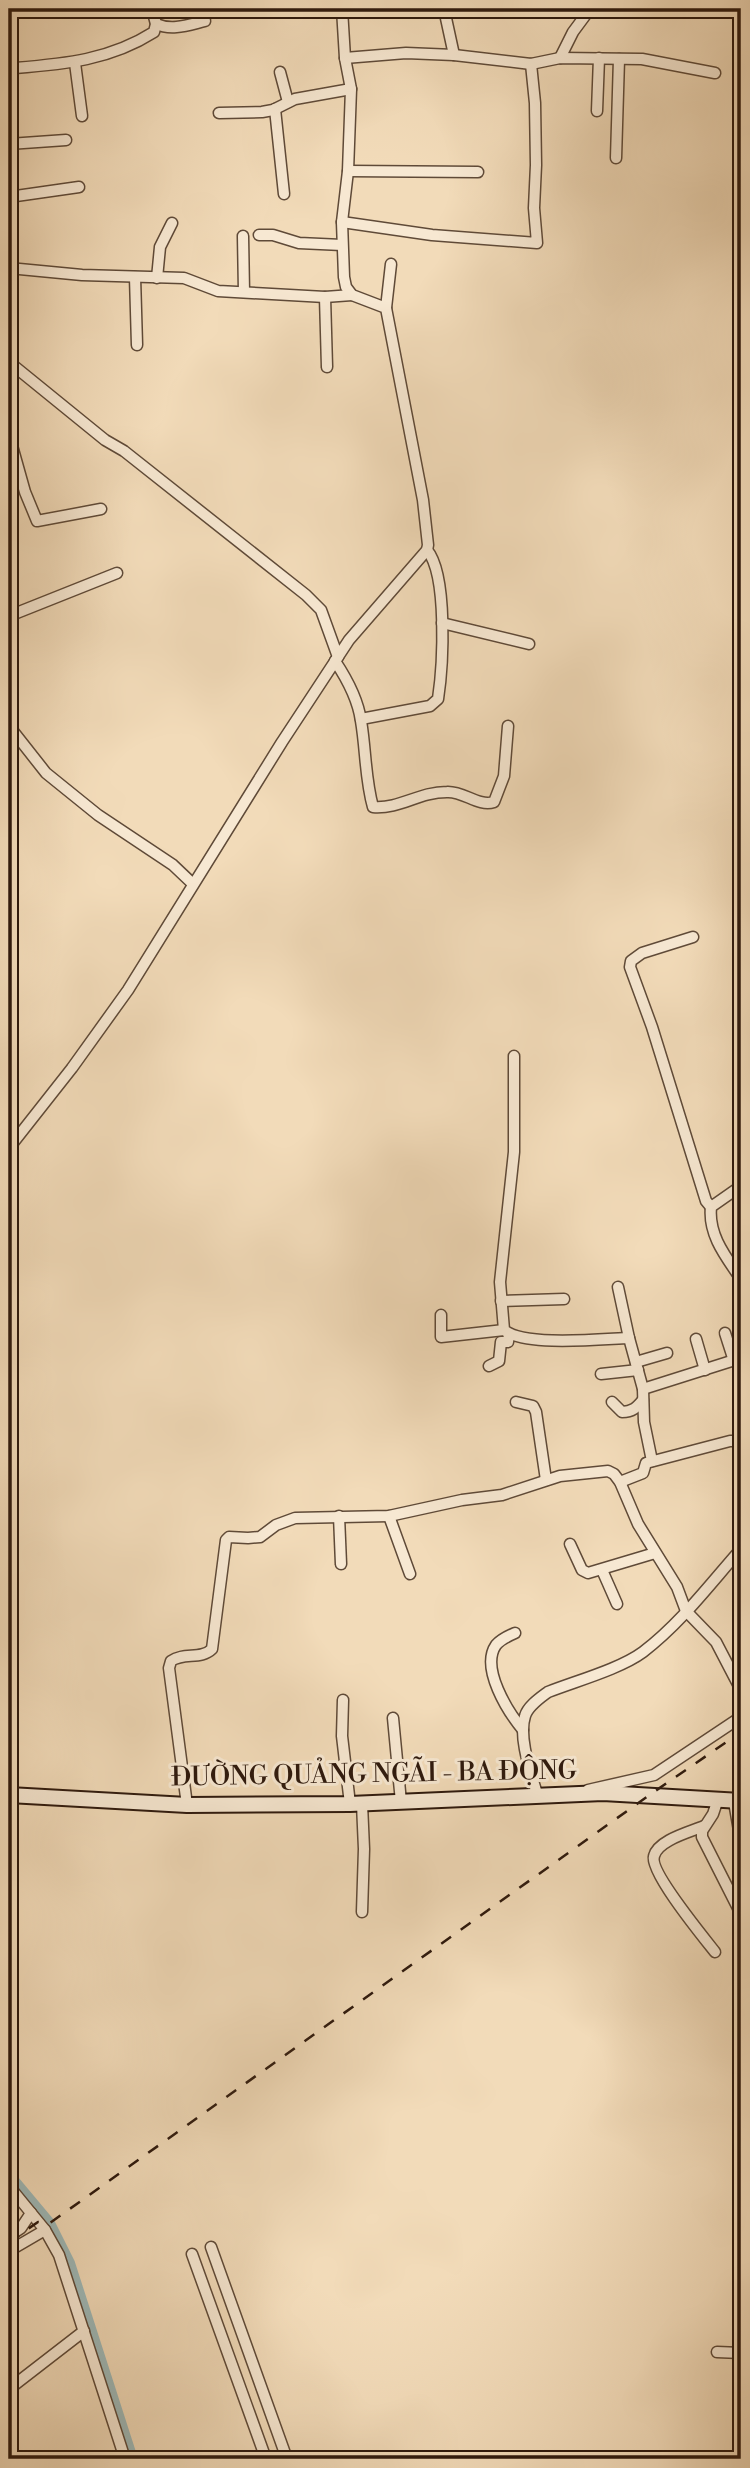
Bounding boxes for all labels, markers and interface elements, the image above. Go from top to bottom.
street label: ĐƯỜNG QUẢNG NGÃI - BA ĐỘNG [171,1752,577,1794]

